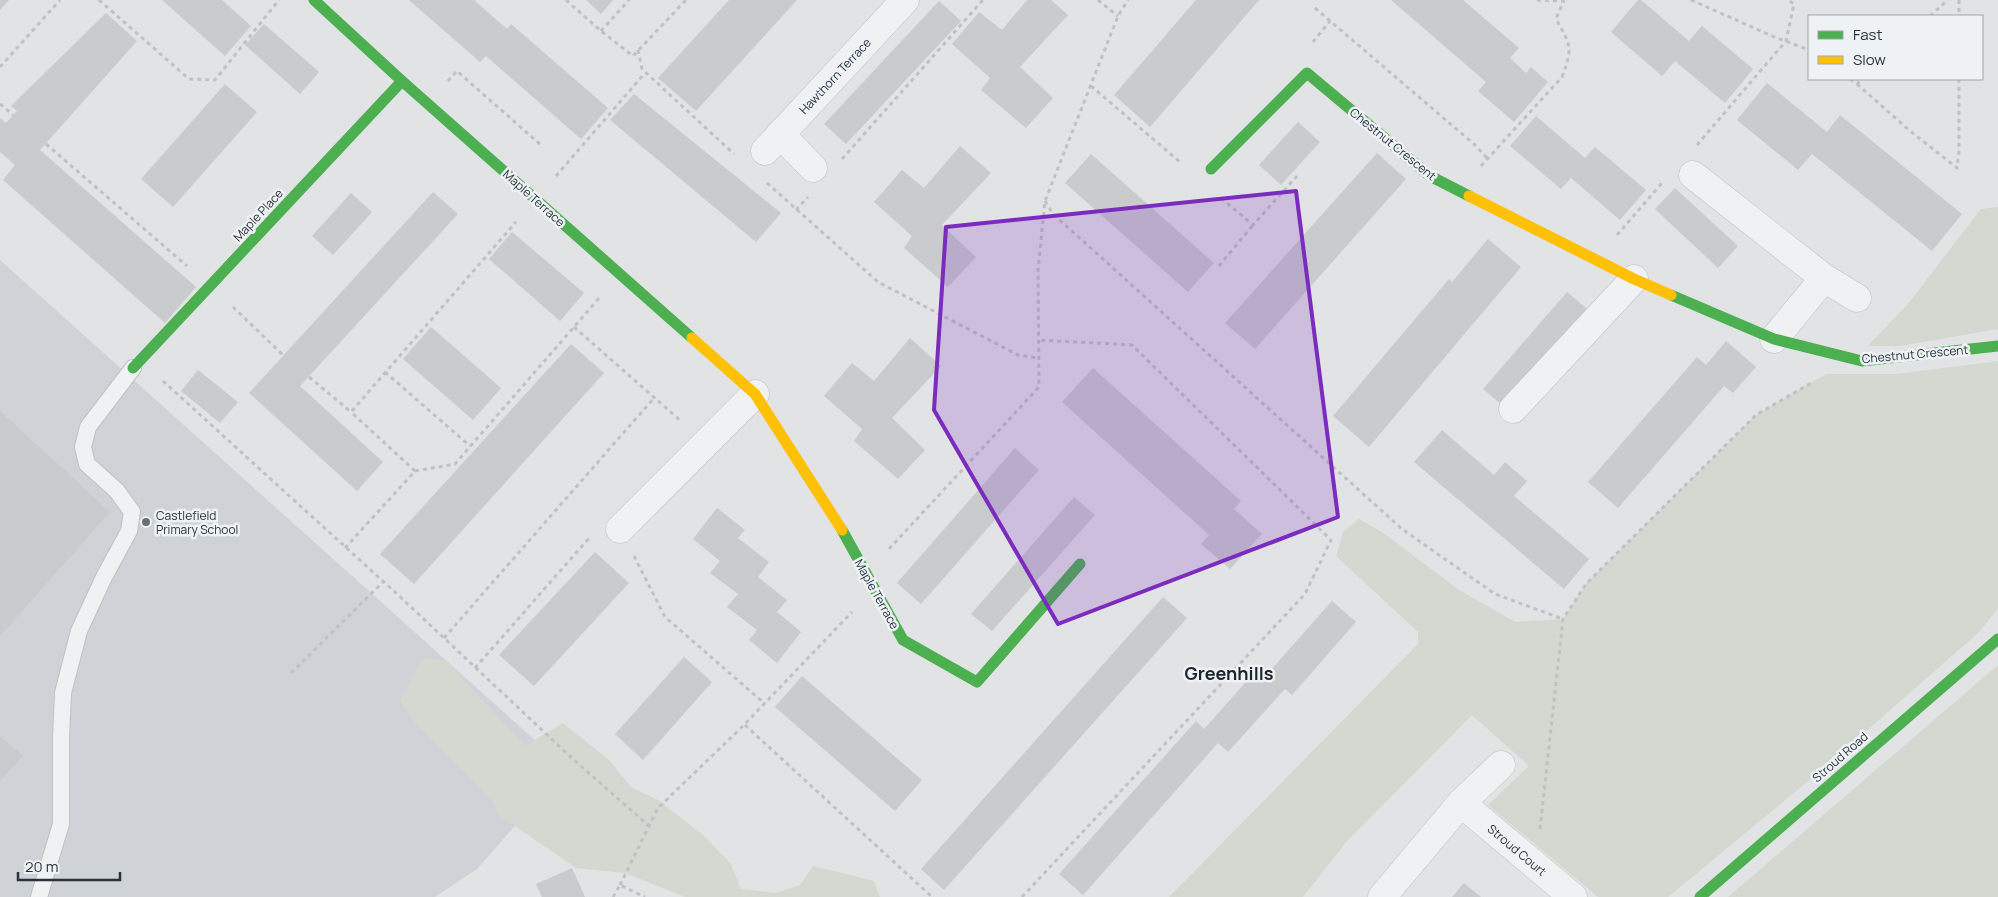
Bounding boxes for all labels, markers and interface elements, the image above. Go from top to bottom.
legend [1808,15,1983,80]
text: Fast [1853,24,1882,45]
street label: Hawthorn Terrace [795,34,875,118]
text: Slow [1853,49,1886,70]
street label: Chestnut Crescent [1346,104,1440,184]
street label: Maple Terrace [499,166,569,230]
street label: Maple Place [229,185,287,245]
street label: Chestnut Crescent [1861,341,1969,367]
place label: Castlefield Primary School [156,507,238,538]
marker: Castlefield Primary School [140,516,152,528]
street label: Maple Terrace [851,556,903,632]
district label: Greenhills [1185,661,1274,685]
street label: Stroud Road [1809,728,1871,786]
street label: Stroud Court [1484,820,1550,880]
scale bar [18,850,120,882]
text: 20 m [25,856,58,877]

